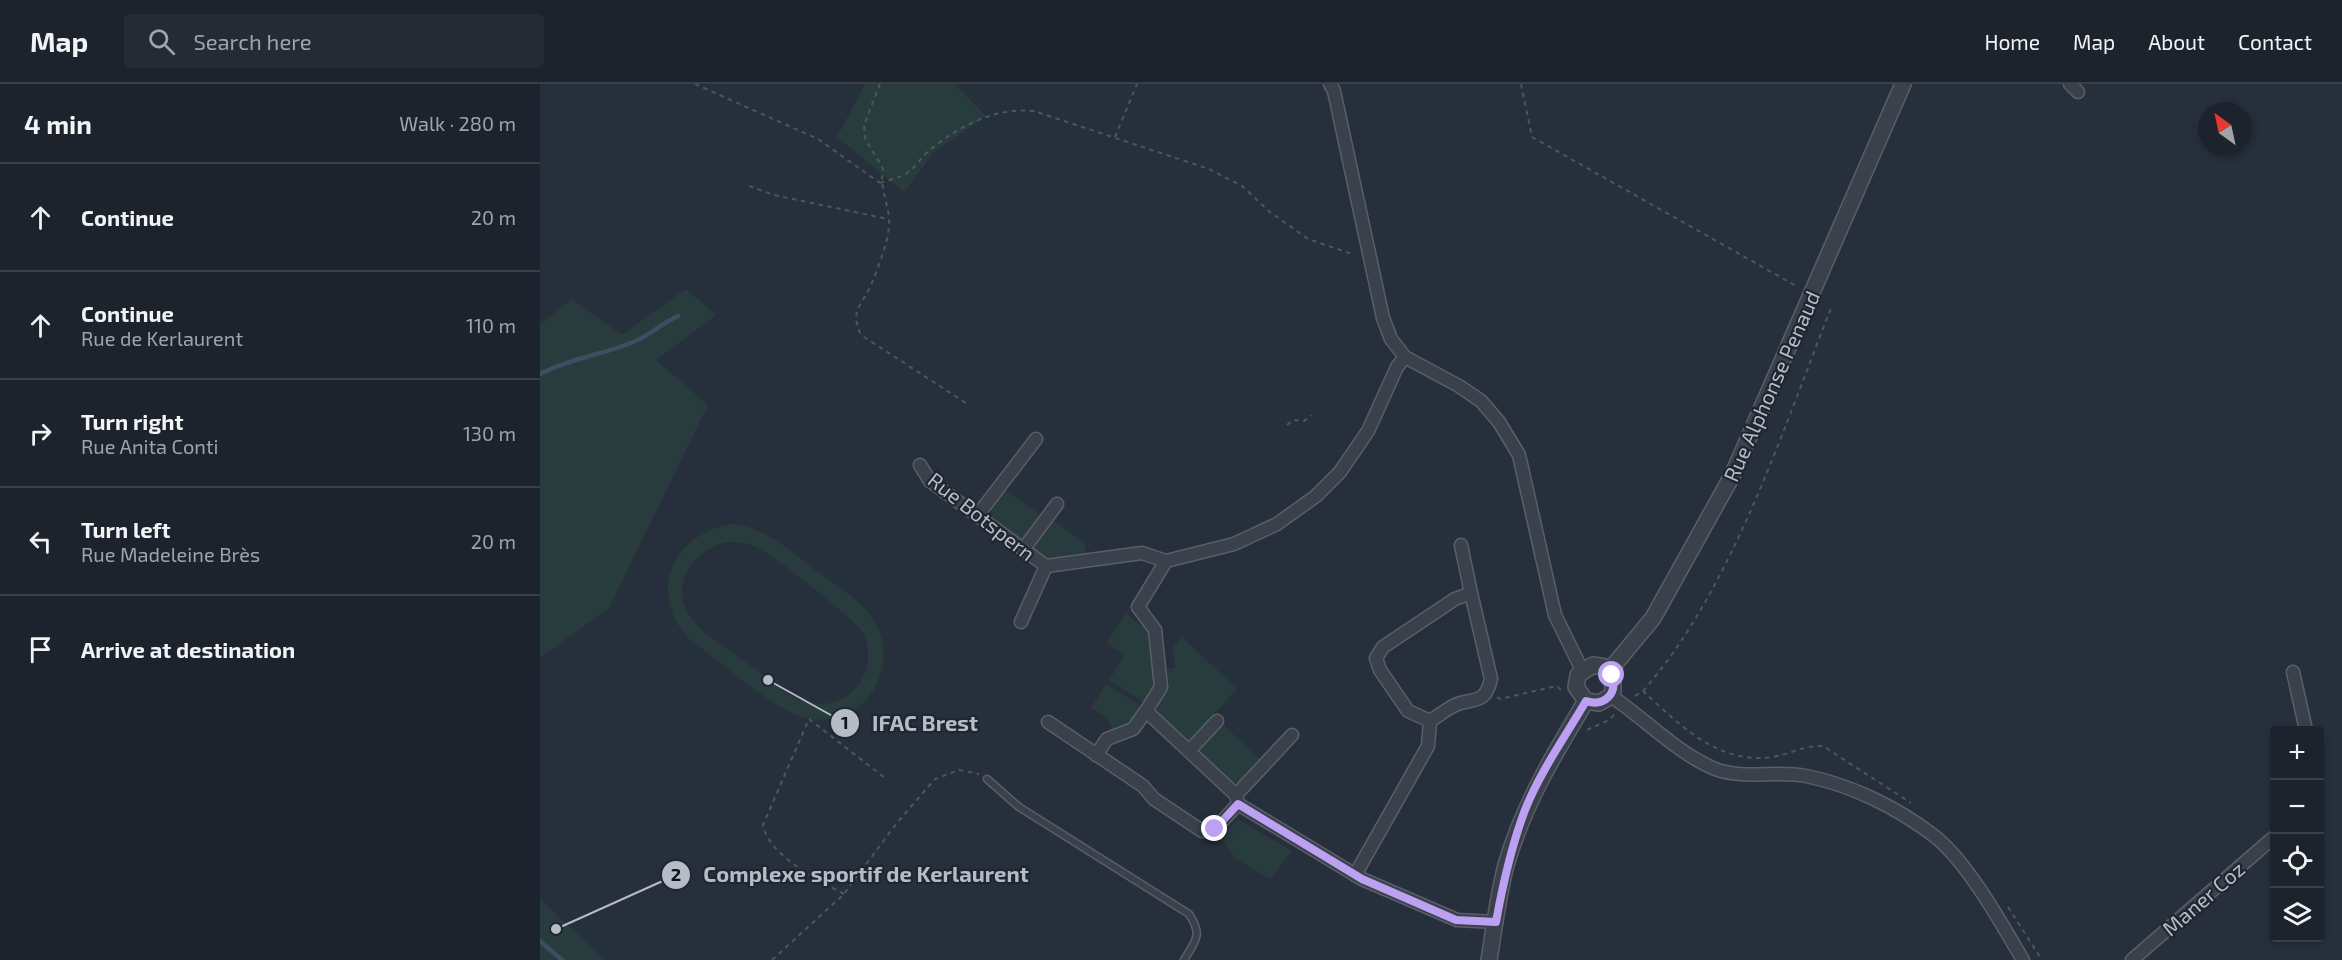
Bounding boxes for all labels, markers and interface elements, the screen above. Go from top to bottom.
search box [124,14,544,68]
text: Map [30,24,88,58]
icon: search [145,25,178,58]
text: Search here [193,28,312,54]
text: Home [1984,29,2040,54]
text: Map [2073,29,2115,54]
text: About [2148,29,2205,54]
text: Contact [2238,29,2312,54]
north arrow [2198,102,2252,156]
text: 4 min [24,108,92,139]
text: Walk · 280 m [399,111,516,135]
icon: ahead [24,201,57,234]
text: Continue [81,204,174,230]
text: 20 m [471,205,516,229]
street label: Rue Alphonse Penaud [1718,287,1824,485]
text: Continue [81,300,174,326]
icon: ahead [24,309,57,342]
text: 110 m [466,313,516,337]
text: Rue de Kerlaurent [81,326,243,350]
text: Turn right [81,408,183,434]
icon: right [24,417,57,450]
text: 130 m [463,421,516,445]
text: Rue Anita Conti [81,434,219,458]
street label: Rue Botspern [924,467,1040,565]
text: Turn left [81,516,170,542]
icon: left [24,525,57,558]
text: 20 m [471,529,516,553]
text: Rue Madeleine Brès [81,542,260,566]
icon: arrive [24,633,57,666]
text: Arrive at destination [81,636,295,662]
route start [1598,661,1624,687]
callout: IFAC Brest [830,703,990,743]
text: IFAC Brest [872,709,978,735]
text: 1 [841,711,849,733]
map controls [2270,726,2324,942]
button: + [2270,726,2324,780]
button: − [2270,780,2324,834]
route end [1201,815,1227,841]
button: locate [2270,834,2324,888]
callout: Complexe sportif de Kerlaurent [661,855,1041,895]
street label: Maner Coz [2157,856,2249,940]
text: Complexe sportif de Kerlaurent [703,860,1029,886]
text: 2 [671,863,681,885]
button: layers [2270,888,2324,942]

